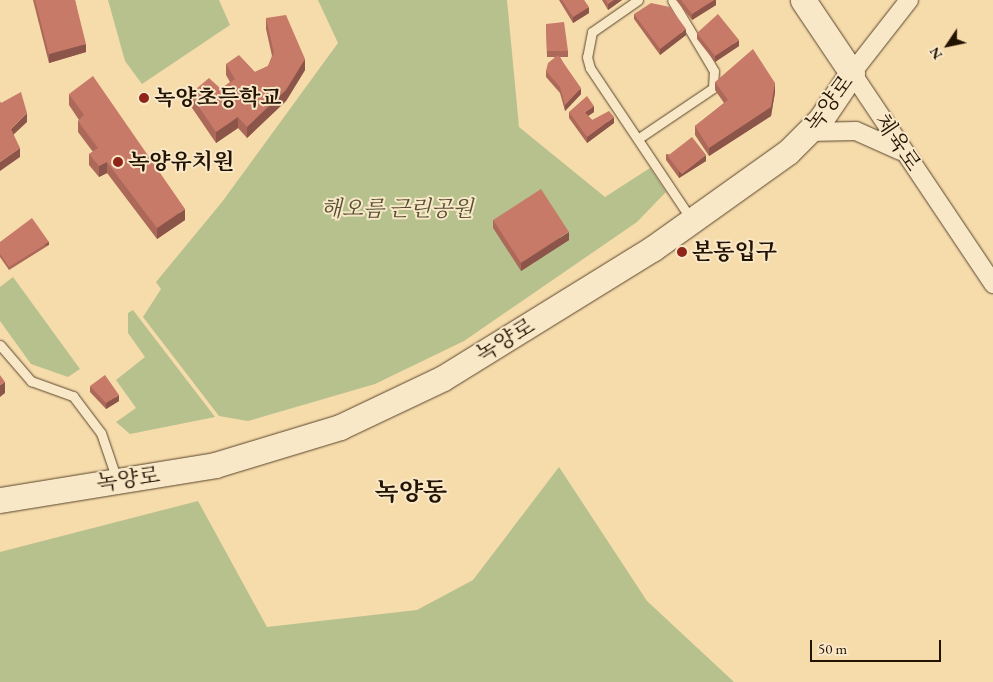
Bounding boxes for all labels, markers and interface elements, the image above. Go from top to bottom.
north arrow [923,20,973,70]
text: N [925,44,946,63]
street label: 녹양로 [799,70,859,136]
place label: 녹양초등학교 [154,85,282,111]
marker: 녹양초등학교 [138,92,150,104]
street label: 체육로 [869,108,927,176]
place label: 녹양유치원 [128,149,234,175]
marker: 녹양유치원 [112,156,124,168]
park label: 해오름 근린공원 [320,196,474,222]
place label: 본동입구 [692,239,777,265]
marker: 본동입구 [676,246,688,258]
street label: 녹양로 [471,312,539,368]
street label: 녹양로 [95,461,161,497]
district label: 녹양동 [375,476,447,506]
scale bar [813,630,944,662]
text: 50 m [818,639,847,658]

